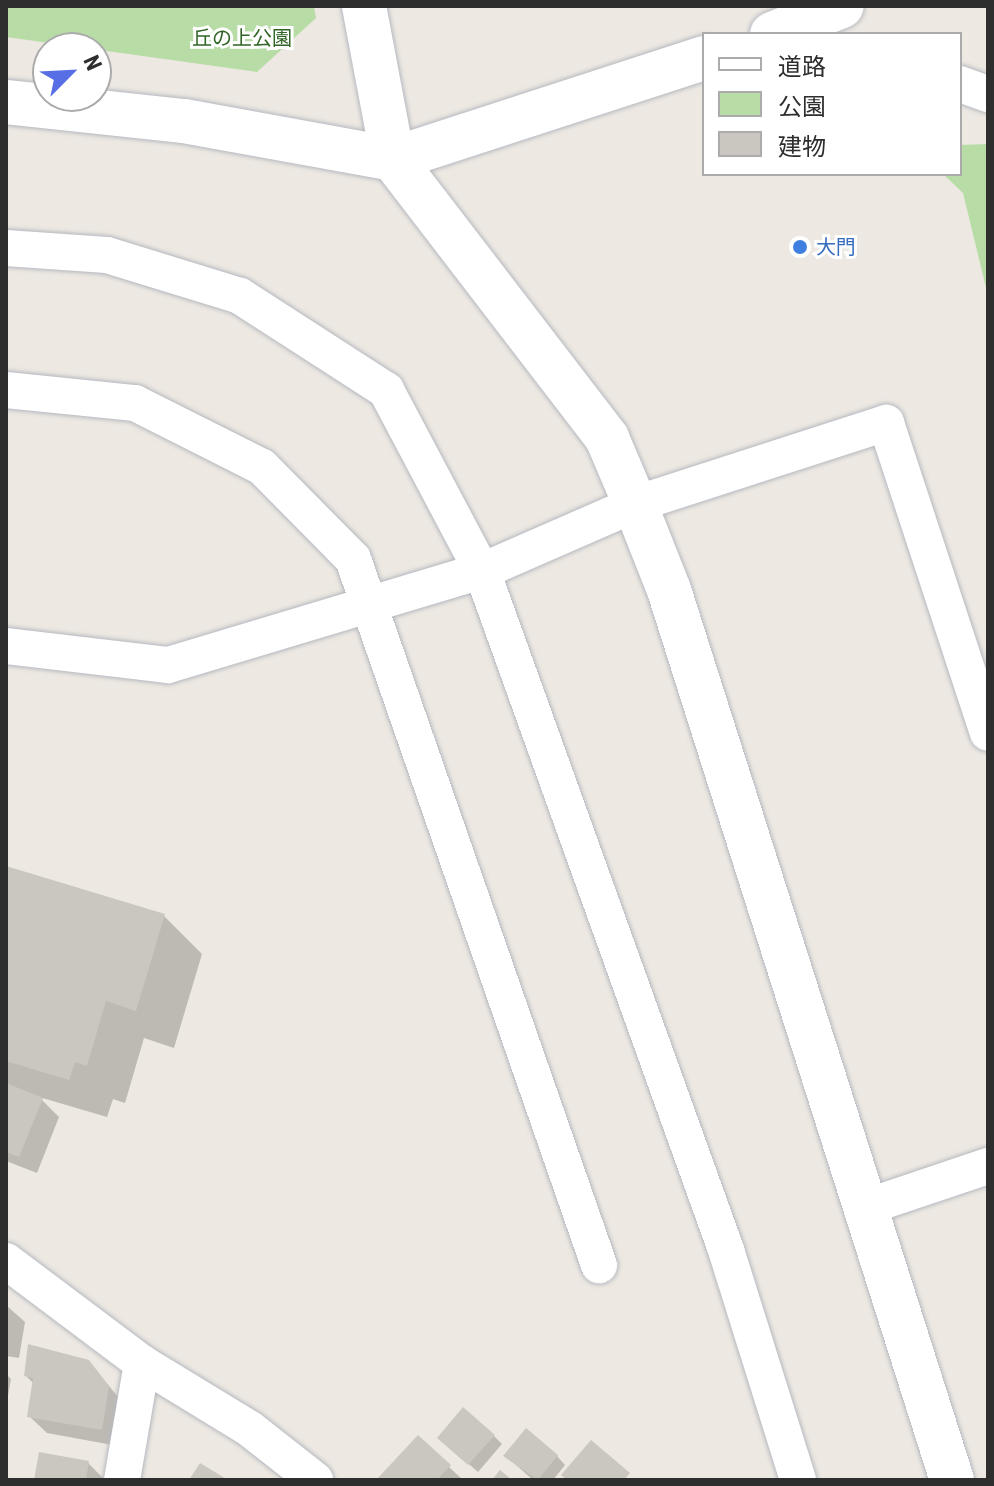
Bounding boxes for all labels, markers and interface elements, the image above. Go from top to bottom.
park label: 丘の上公園 [192,26,292,50]
north arrow [32,32,112,112]
legend [702,32,962,176]
text: N [78,52,107,74]
text: 道路 [778,53,826,81]
text: 公園 [778,93,826,121]
text: 建物 [778,133,826,161]
place label: 大門 [816,235,856,259]
marker: 大門 [791,238,809,256]

